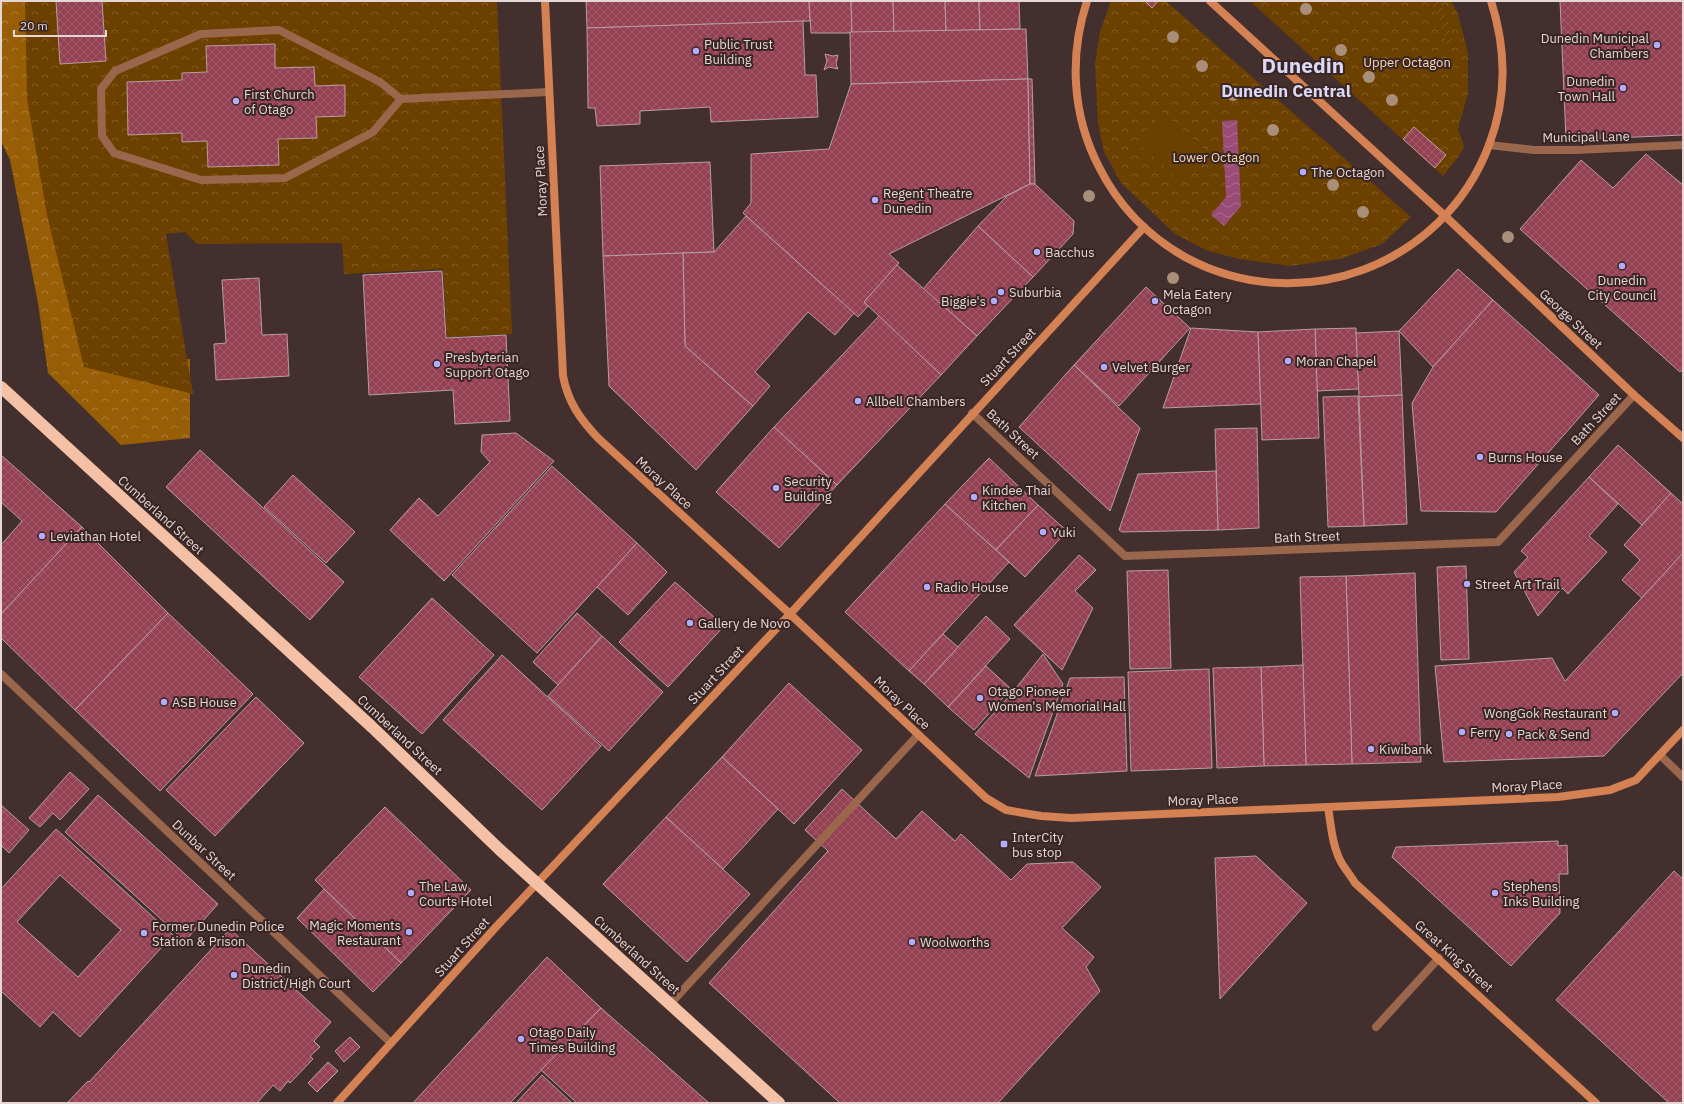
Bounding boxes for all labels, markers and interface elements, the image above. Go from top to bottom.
scale bar [14,12,106,38]
text: 20 m [20,18,48,33]
place label: Dunedin Municipal Chambers [1541,30,1649,62]
place label: Public Trust Building [704,36,773,68]
marker: Dunedin Municipal Chambers [1652,40,1662,50]
marker: Public Trust Building [691,46,701,56]
district label: Dunedin [1262,51,1344,79]
park label: Upper Octagon [1363,54,1451,71]
place label: Dunedin Town Hall [1558,73,1615,105]
district label: Dunedin Central [1221,80,1351,102]
marker: Dunedin Town Hall [1618,83,1628,93]
place label: First Church of Otago [244,86,315,118]
marker: First Church of Otago [231,96,241,106]
street label: Municipal Lane [1542,128,1630,146]
street label: Moray Place [531,145,551,217]
park label: Lower Octagon [1172,149,1260,166]
place label: The Octagon [1311,164,1385,181]
marker: The Octagon [1298,167,1308,177]
place label: Regent Theatre Dunedin [883,185,973,217]
marker: Regent Theatre Dunedin [870,195,880,205]
place label: Bacchus [1045,244,1095,261]
marker: Bacchus [1032,247,1042,257]
marker: Dunedin City Council [1617,261,1627,271]
place label: Dunedin City Council [1588,272,1657,304]
place label: Suburbia [1009,284,1061,301]
street label: George Street [1536,285,1606,353]
place label: Mela Eatery Octagon [1163,286,1232,318]
marker: Suburbia [996,287,1006,297]
place label: Biggie's [941,293,986,310]
marker: Biggie's [989,296,999,306]
marker: Mela Eatery Octagon [1150,296,1160,306]
street label: Stuart Street [976,324,1040,390]
place label: Presbyterian Support Otago [445,349,530,381]
place label: Moran Chapel [1296,353,1377,370]
marker: Moran Chapel [1283,356,1293,366]
marker: Presbyterian Support Otago [432,359,442,369]
place label: Velvet Burger [1112,359,1190,376]
marker: Velvet Burger [1099,362,1109,372]
street label: Bath Street [1567,389,1625,449]
place label: Allbell Chambers [866,393,966,410]
marker: Allbell Chambers [853,396,863,406]
street label: Bath Street [983,405,1043,463]
place label: Burns House [1488,449,1563,466]
marker: Burns House [1475,452,1485,462]
street label: Moray Place [632,453,696,513]
street label: Cumberland Street [114,472,208,558]
place label: Security Building [784,473,832,505]
place label: Kindee Thai Kitchen [982,482,1051,514]
marker: Security Building [771,483,781,493]
marker: Kindee Thai Kitchen [969,492,979,502]
place label: Yuki [1051,524,1076,541]
marker: Yuki [1038,527,1048,537]
street label: Bath Street [1274,527,1340,547]
place label: Leviathan Hotel [50,528,141,545]
marker: Leviathan Hotel [37,531,47,541]
place label: Street Art Trail [1475,576,1560,593]
place label: Radio House [935,579,1009,596]
marker: Street Art Trail [1462,579,1472,589]
marker: Radio House [922,582,932,592]
place label: Gallery de Novo [698,615,790,632]
marker: Gallery de Novo [685,618,695,628]
street label: Stuart Street [684,642,748,708]
street label: Moray Place [870,673,934,733]
place label: Otago Pioneer Women's Memorial Hall [988,683,1126,715]
street label: Cumberland Street [354,691,446,779]
marker: Otago Pioneer Women's Memorial Hall [975,693,985,703]
place label: ASB House [172,694,237,711]
marker: ASB House [159,697,169,707]
place label: WongGok Restaurant [1484,705,1607,722]
marker: WongGok Restaurant [1610,708,1620,718]
place label: Ferry [1470,724,1501,741]
place label: Pack & Send [1517,726,1590,743]
marker: Ferry [1457,727,1467,737]
marker: Pack & Send [1504,729,1514,739]
place label: Kiwibank [1379,741,1433,758]
marker: Kiwibank [1366,744,1376,754]
street label: Moray Place [1491,776,1563,796]
street label: Moray Place [1167,790,1239,810]
street label: Dunbar Street [168,816,240,884]
place label: InterCity bus stop [1012,829,1064,861]
marker: InterCity bus stop [999,839,1009,849]
place label: The Law Courts Hotel [419,878,493,910]
place label: Stephens Inks Building [1503,878,1580,910]
marker: The Law Courts Hotel [406,888,416,898]
marker: Stephens Inks Building [1490,888,1500,898]
street label: Cumberland Street [590,912,684,998]
street label: Stuart Street [431,914,493,980]
street label: Great King Street [1411,916,1497,996]
place label: Magic Moments Restaurant [309,917,401,949]
place label: Former Dunedin Police Station & Prison [152,918,284,950]
marker: Magic Moments Restaurant [404,927,414,937]
marker: Former Dunedin Police Station & Prison [139,928,149,938]
place label: Woolworths [920,934,990,951]
marker: Woolworths [907,937,917,947]
place label: Dunedin District/High Court [242,960,351,992]
marker: Dunedin District/High Court [229,970,239,980]
place label: Otago Daily Times Building [529,1024,615,1056]
marker: Otago Daily Times Building [516,1034,526,1044]

